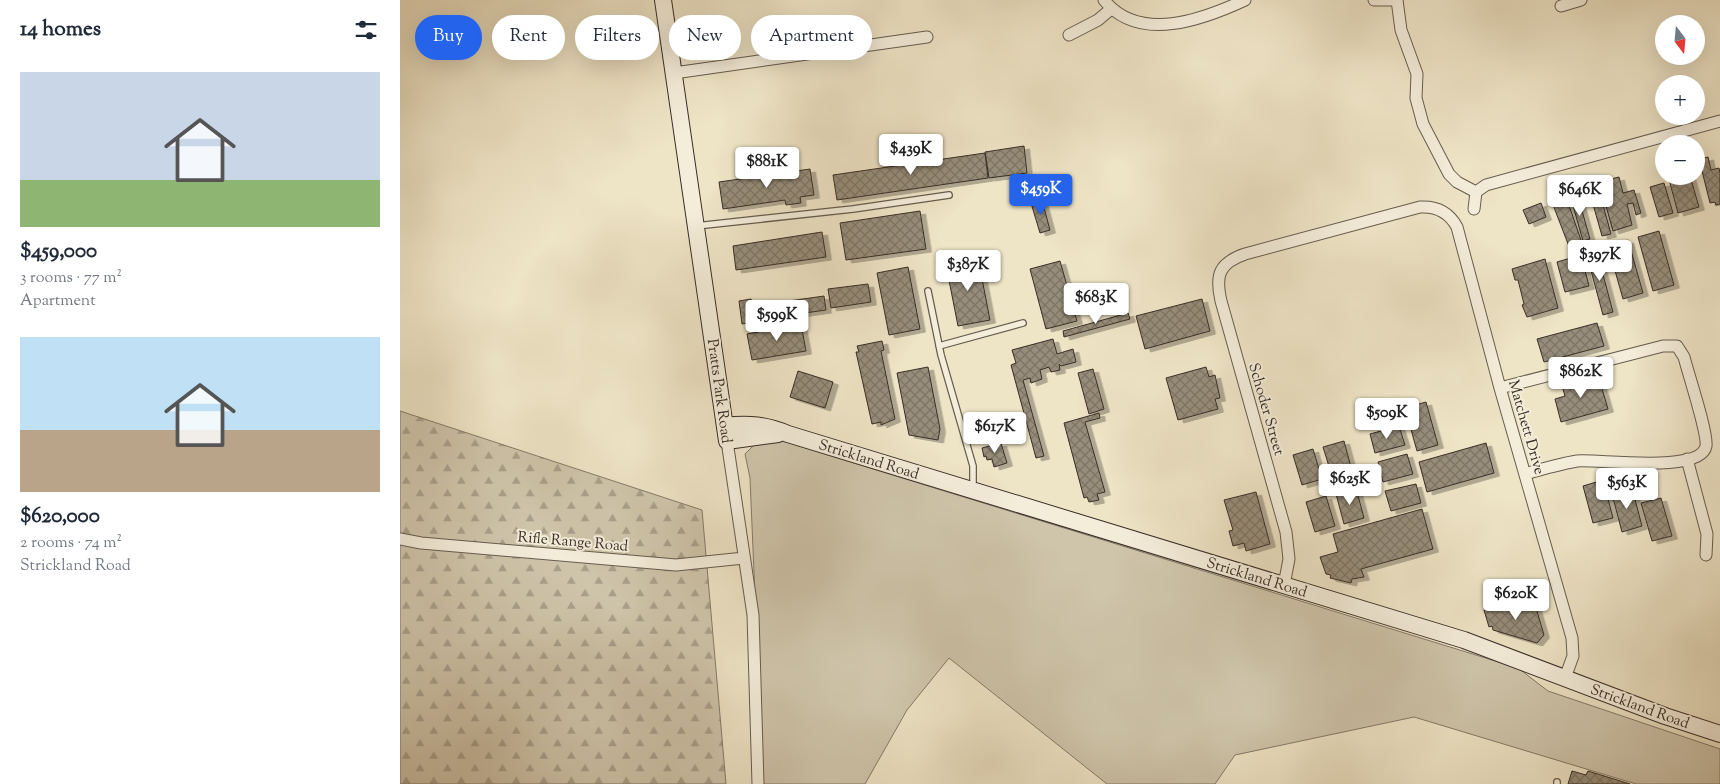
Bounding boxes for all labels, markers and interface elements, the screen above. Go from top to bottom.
text: 14 homes [20,15,101,45]
chip: Buy [415,15,482,60]
chip: Rent [492,15,565,60]
chip: Filters [575,15,659,60]
chip: New [669,15,741,60]
chip: Apartment [751,15,872,60]
north arrow [1655,15,1705,65]
map controls [1655,15,1705,185]
icon: filters [352,16,380,44]
button: + [1655,75,1705,125]
icon: home [155,105,245,195]
pin: $439K [876,134,946,176]
button: − [1655,135,1705,185]
text: $439K [890,138,932,161]
pin: $881K [732,146,802,189]
text: $881K [746,151,788,174]
pin: $459K [1006,174,1076,216]
pin: $646K [1545,174,1615,217]
text: $459K [1020,178,1062,201]
text: $646K [1558,179,1602,202]
text: $459,000 [20,237,97,267]
pin: $397K [1565,240,1635,282]
text: $397K [1579,244,1621,267]
pin: $387K [933,250,1003,292]
text: $387K [947,254,989,277]
text: 3 rooms · 77 m² [20,267,122,290]
pin: $683K [1061,282,1131,325]
text: $683K [1075,287,1117,310]
text: Apartment [20,290,96,313]
pin: $599K [742,300,812,342]
text: $599K [756,304,798,327]
street label: Pratts Park Road [701,337,736,445]
pin: $862K [1546,356,1616,399]
street label: Schoder Street [1242,361,1289,458]
text: $862K [1559,361,1603,384]
icon: home [155,370,245,460]
street label: Matchett Drive [1502,378,1549,477]
pin: $509K [1352,398,1422,440]
text: $509K [1366,402,1408,425]
pin: $617K [960,412,1030,454]
text: $617K [974,416,1016,439]
street label: Strickland Road [816,435,922,486]
pin: $625K [1315,464,1385,506]
text: $625K [1330,468,1370,491]
pin: $563K [1592,468,1662,510]
text: $563K [1607,472,1647,495]
text: $620,000 [20,502,100,532]
street label: Rifle Range Road [517,527,630,558]
text: 2 rooms · 74 m² [20,532,122,555]
street label: Strickland Road [1204,553,1310,604]
text: Strickland Road [20,555,131,578]
pin: $620K [1481,578,1551,621]
text: $620K [1494,583,1538,606]
street label: Strickland Road [1587,680,1692,735]

